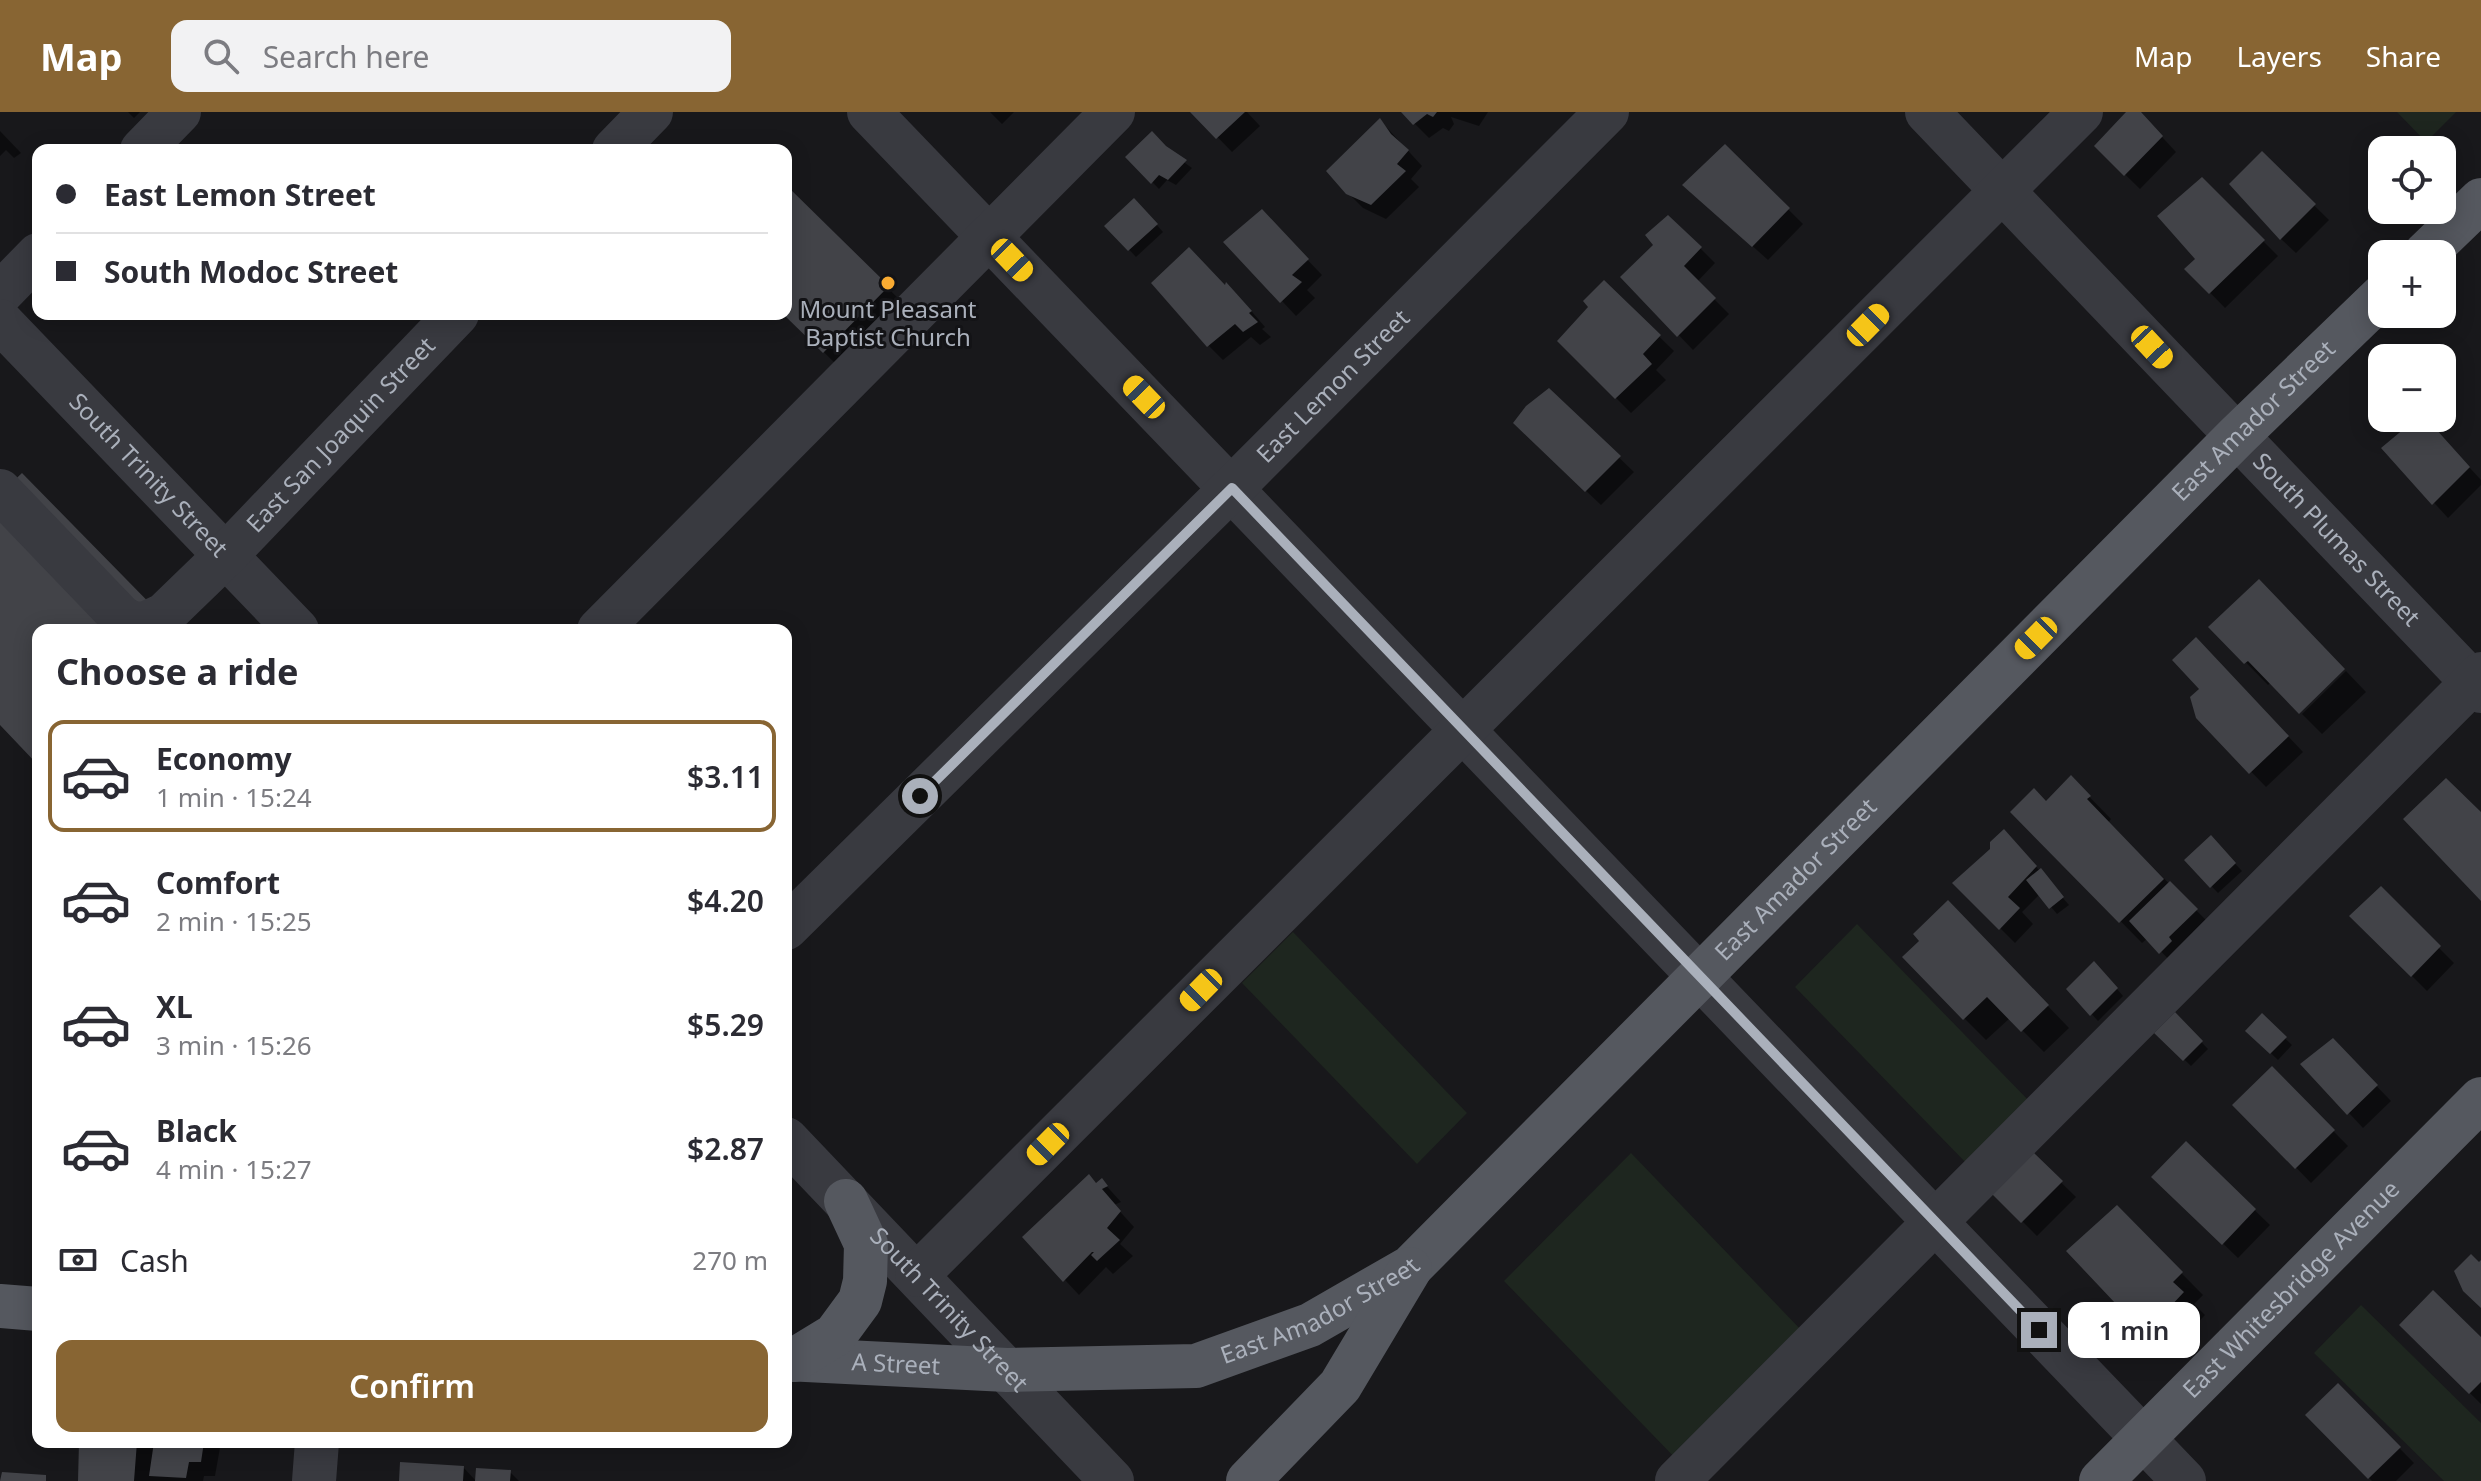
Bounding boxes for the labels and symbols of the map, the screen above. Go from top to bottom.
car [987,234,1037,286]
marker: Mount Pleasant Baptist Church [879,274,897,292]
place label: Mount Pleasant Baptist Church [799,292,977,353]
car [1843,300,1893,350]
street label: East Lemon Street [1248,301,1416,469]
car [2127,321,2177,373]
street label: East San Joaquin Street [238,329,442,539]
street label: East Amador Street [2164,332,2342,508]
car [1119,371,1169,423]
street label: South Trinity Street [63,385,236,564]
street label: South Plumas Street [2246,445,2429,633]
car [2011,613,2061,663]
route start [902,778,938,814]
street label: East Amador Street [1707,790,1883,967]
car [1176,965,1226,1015]
car [1023,1119,1073,1169]
street label: East Whitesbridge Avenue [2175,1172,2406,1405]
street label: South Trinity Street [863,1219,1037,1399]
street label: East Amador Street [1215,1249,1427,1371]
callout: 1 min [2067,1302,2199,1358]
route end [2021,1312,2057,1348]
street label: A Street [851,1344,941,1382]

